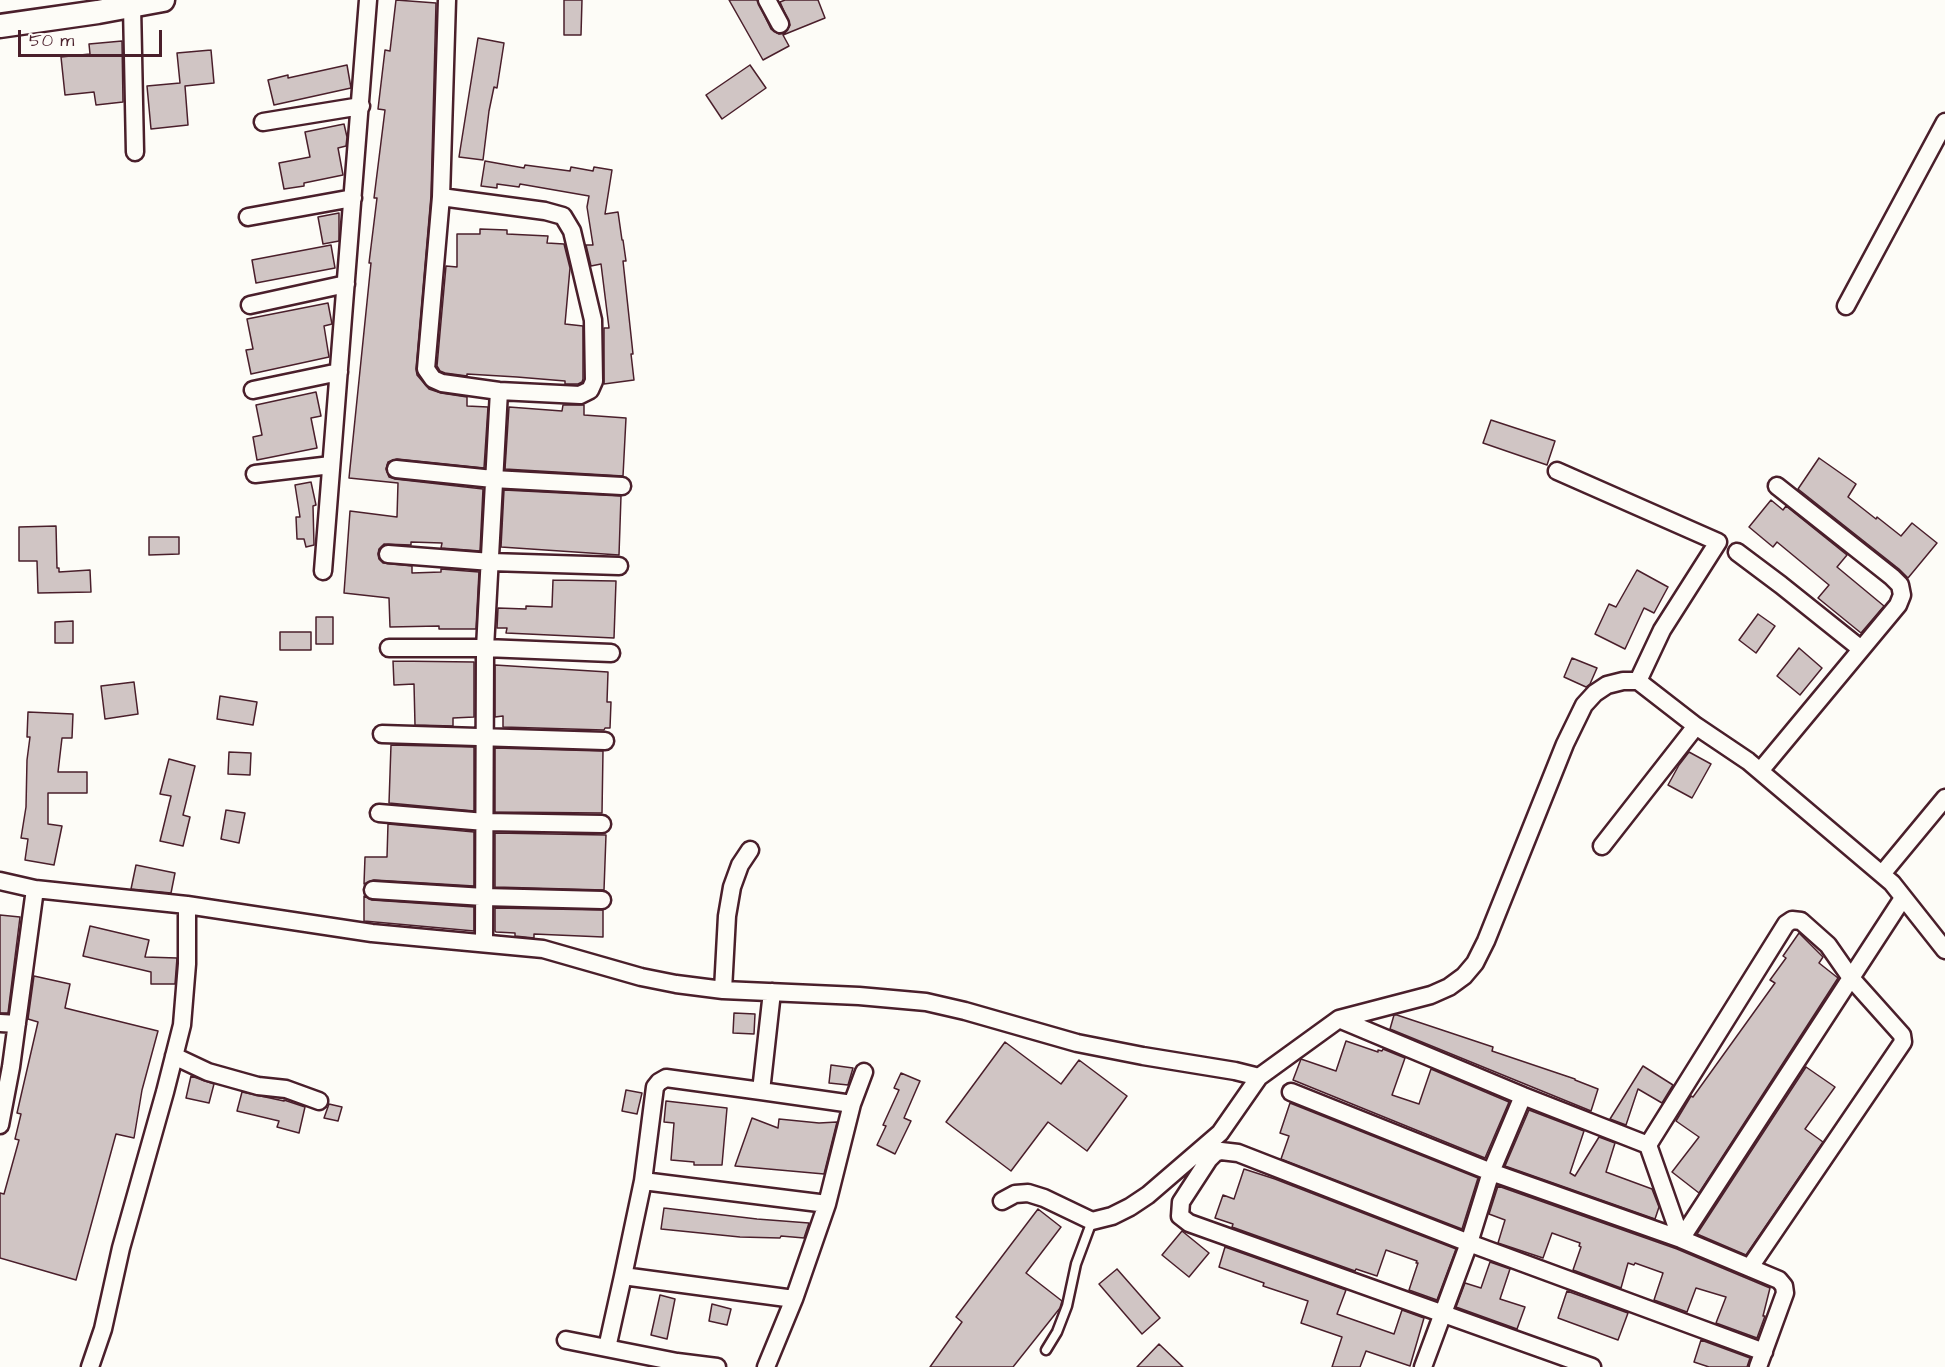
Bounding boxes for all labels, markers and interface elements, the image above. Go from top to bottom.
scale bar [21,18,165,56]
text: 50 m [29,28,74,53]

